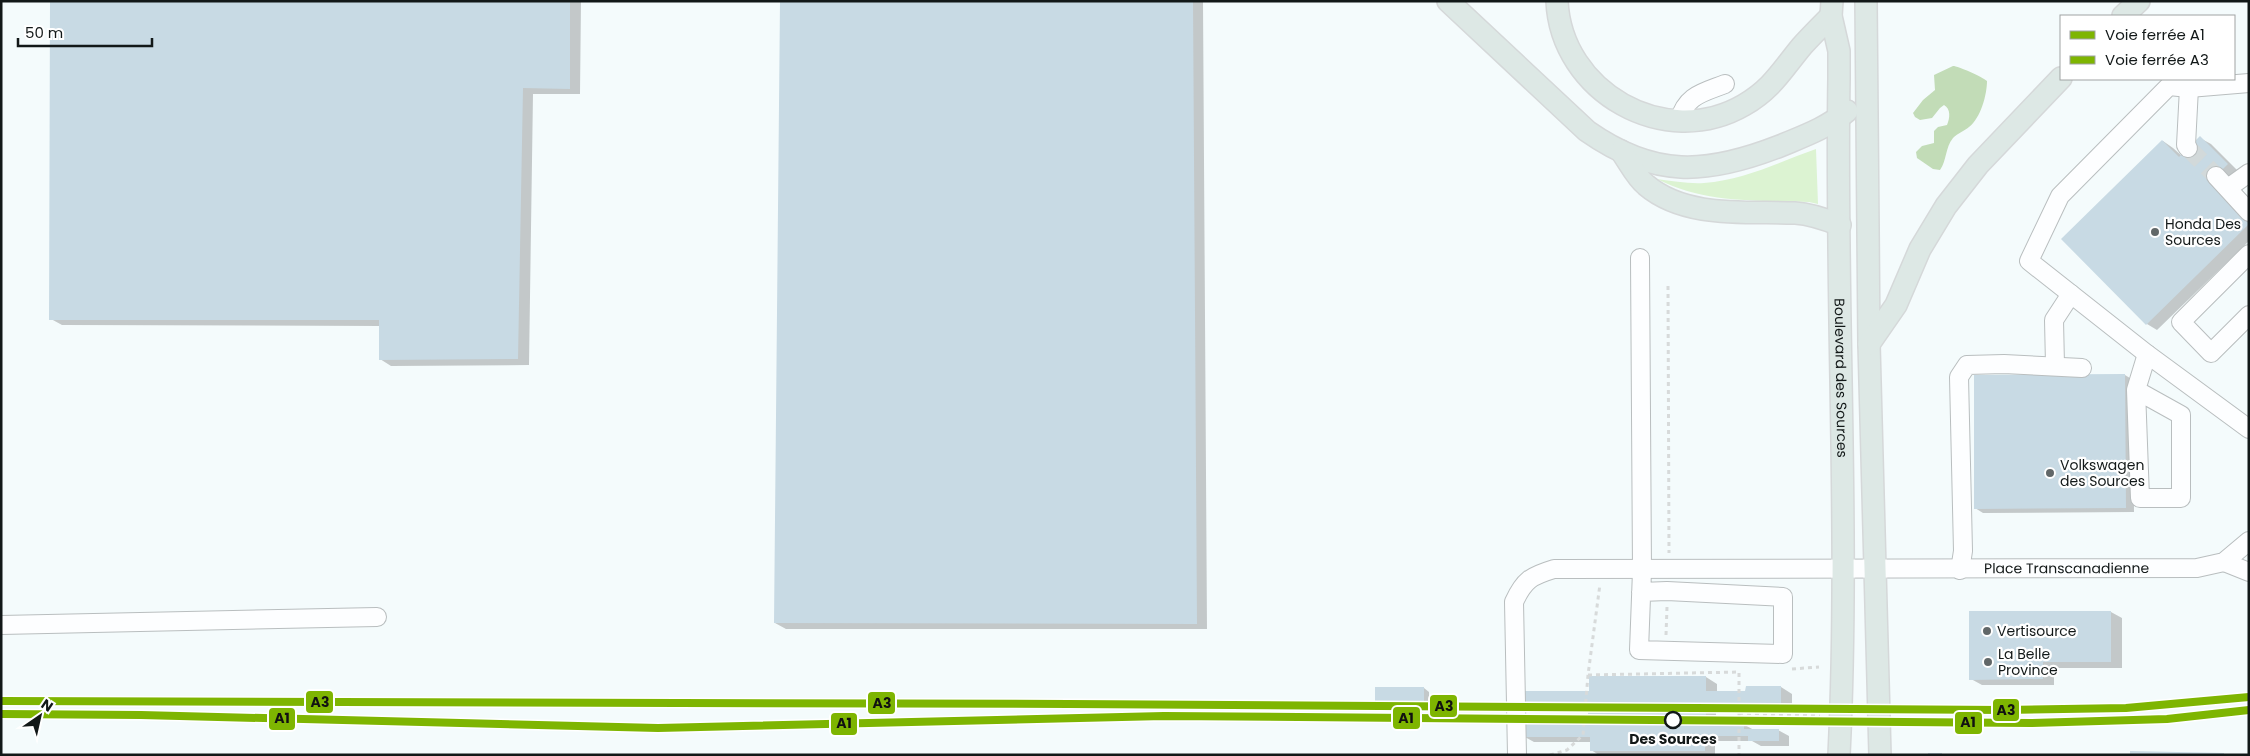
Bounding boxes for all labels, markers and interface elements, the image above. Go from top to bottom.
scale bar [18,15,151,47]
legend [2060,15,2235,80]
text: 50 m [25,22,63,43]
text: Voie ferrée A1 [2105,24,2205,45]
text: Voie ferrée A3 [2105,49,2209,70]
place label: Honda Des Sources [2165,214,2241,250]
marker: Honda Des Sources [2149,226,2161,238]
street label: Boulevard des Sources [1830,298,1852,458]
place label: Volkswagen des Sources [2060,455,2145,491]
marker: Volkswagen des Sources [2044,467,2056,479]
street label: Place Transcanadienne [1984,558,2150,578]
place label: Vertisource [1997,621,2077,641]
marker: Vertisource [1981,625,1993,637]
place label: La Belle Province [1998,644,2058,680]
marker: La Belle Province [1982,656,1994,668]
line badge: A3 [305,690,334,714]
north arrow [15,691,65,741]
line badge: A3 [867,691,896,715]
text: A3 [311,692,329,712]
text: A3 [873,693,891,713]
text: N [37,694,57,716]
line badge: A3 [1429,694,1458,718]
text: A3 [1435,696,1453,716]
line badge: A3 [1992,698,2020,722]
text: A3 [1997,700,2015,720]
line badge: A1 [1392,706,1421,730]
line badge: A1 [268,707,296,731]
text: A1 [274,708,290,728]
text: A1 [1398,708,1414,728]
marker: Des Sources [1664,711,1682,729]
line badge: A1 [1954,711,1983,735]
line badge: A1 [830,712,858,736]
text: A1 [1960,712,1976,732]
text: A1 [836,713,852,733]
place label: Des Sources [1629,729,1717,749]

